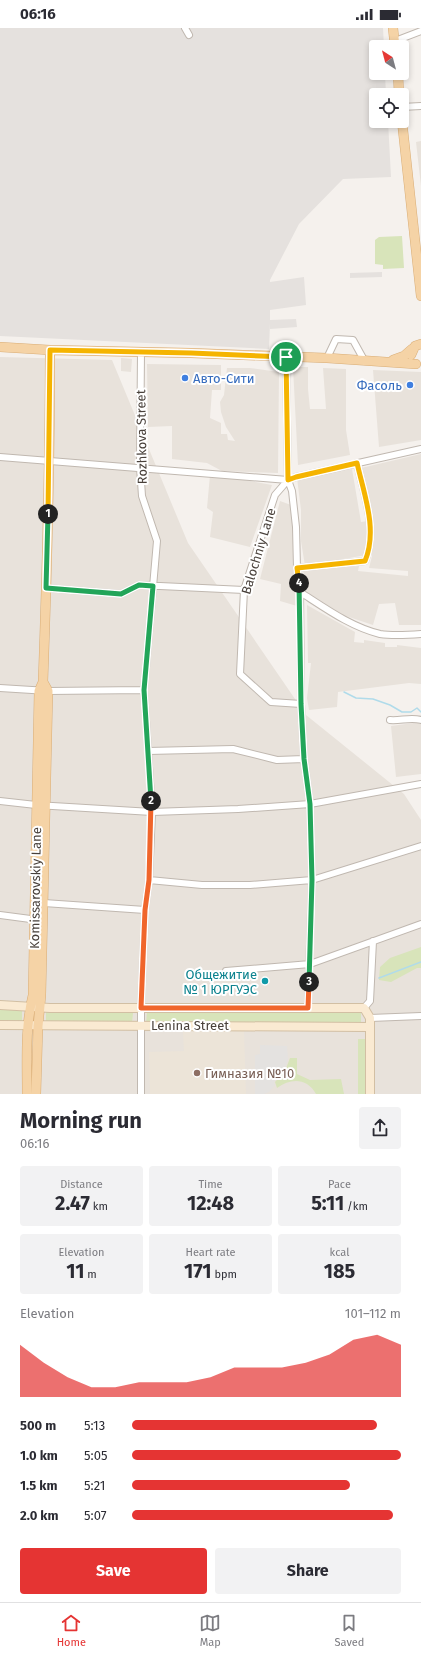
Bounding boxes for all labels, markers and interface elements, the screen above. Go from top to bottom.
text: 06:16 [20,5,56,23]
north arrow [369,40,409,80]
map controls [369,40,409,128]
button: locate [369,88,409,128]
pin [269,340,303,374]
icon: arrive [275,346,297,368]
place label: Авто-Сити [193,371,254,386]
marker: Авто-Сити [180,373,190,383]
place label: Фасоль [357,378,402,393]
marker: Фасоль [405,380,415,390]
street label: Rozhkova Street [133,389,150,484]
pin: 1 [38,504,58,524]
street label: Balochniy Lane [238,506,279,596]
text: 1 [45,507,51,520]
pin: 4 [289,573,309,593]
text: 4 [296,576,302,589]
pin: 2 [141,791,161,811]
text: 2 [148,794,154,807]
street label: Komissarovskiy Lane [27,827,44,949]
place label: Общежитие № 1 ЮРГУЭС [183,967,258,997]
pin: 3 [299,972,319,992]
text: 3 [306,975,312,988]
marker: Общежитие № 1 ЮРГУЭС [260,976,270,986]
street label: Lenina Street [151,1018,229,1033]
place label: Гимназия №10 [205,1066,294,1081]
marker: Гимназия №10 [192,1068,202,1078]
text: Morning run [20,1107,142,1134]
button: share [359,1107,401,1149]
text: 06:16 [20,1136,49,1151]
text: Distance [60,1178,103,1191]
text: Time [198,1178,223,1191]
text: Pace [328,1178,351,1191]
text: 2.47 [55,1191,90,1215]
text: 12:48 [187,1191,234,1215]
text: 5:11 [311,1191,344,1215]
text: km [90,1200,108,1213]
text: /km [344,1200,368,1213]
text: Elevation [58,1246,105,1259]
text: Heart rate [185,1246,236,1259]
text: kcal [330,1246,349,1259]
text: 11 [66,1259,84,1283]
text: 171 [184,1259,212,1283]
text: 185 [324,1259,355,1283]
text: m [84,1268,97,1281]
text: bpm [212,1268,237,1281]
text: Elevation [20,1306,74,1321]
text: 101–112 m [345,1306,401,1321]
text: 500 m [20,1418,56,1433]
text: 5:13 [84,1418,105,1433]
text: 1.0 km [20,1448,58,1463]
text: 5:05 [84,1448,107,1463]
text: 1.5 km [20,1478,58,1493]
text: 5:21 [84,1478,105,1493]
text: 2.0 km [20,1508,59,1523]
text: 5:07 [84,1508,106,1523]
button: Save [20,1548,207,1594]
button: Share [215,1548,401,1594]
tab: Home [57,1612,86,1649]
tab: Map [199,1612,221,1649]
tab: Saved [335,1612,364,1649]

